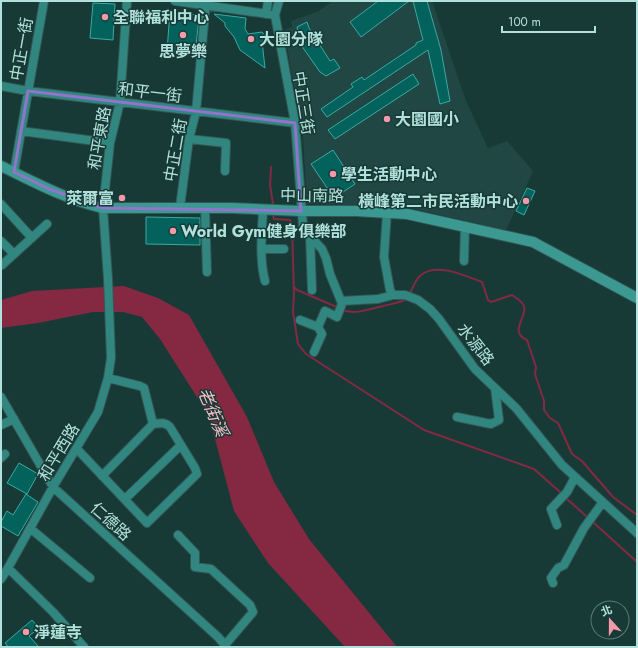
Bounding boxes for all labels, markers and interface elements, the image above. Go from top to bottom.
place label: 全聯福利中心 [113,6,209,29]
scale bar [502,8,595,34]
marker: 全聯福利中心 [100,12,110,22]
text: 100 m [508,13,541,31]
street label: 中正一街 [5,16,38,83]
place label: 大園分隊 [259,28,323,51]
marker: 思夢樂 [178,30,188,40]
marker: 大園分隊 [246,34,256,44]
place label: 思夢樂 [159,40,207,63]
street label: 中正三街 [287,70,320,136]
street label: 和平一街 [117,77,183,108]
street label: 和平東路 [83,105,116,172]
place label: 大園國小 [395,108,459,131]
marker: 大園國小 [382,114,392,124]
street label: 中正二街 [159,117,192,184]
place label: 學生活動中心 [341,163,437,186]
marker: 學生活動中心 [328,169,338,179]
street label: 中山南路 [280,183,344,208]
place label: 萊爾富 [66,187,114,210]
place label: 橫峰第二市民活動中心 [358,190,518,213]
marker: 萊爾富 [117,193,127,203]
marker: 橫峰第二市民活動中心 [521,196,531,206]
place label: World Gym健身俱樂部 [181,220,347,243]
marker: World Gym健身俱樂部 [168,226,178,236]
street label: 水源路 [452,318,499,370]
water label: 老街溪 [192,384,235,442]
street label: 和平西路 [32,419,85,486]
street label: 仁德路 [85,497,136,546]
north arrow [590,600,630,640]
text: 北 [598,601,614,620]
place label: 淨蓮寺 [34,621,82,644]
marker: 淨蓮寺 [21,627,31,637]

